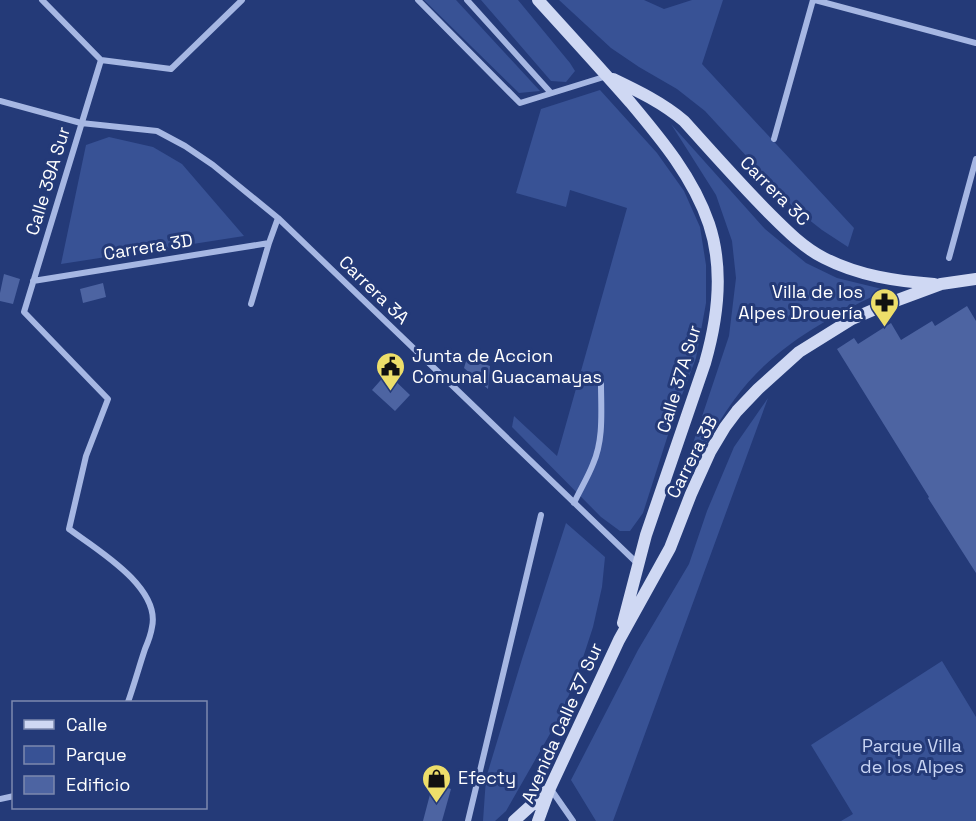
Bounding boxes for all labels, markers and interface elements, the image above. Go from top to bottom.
street label: Calle 39A Sur [20,124,75,238]
street label: Carrera 3C [736,151,815,230]
street label: Carrera 3D [102,228,194,265]
street label: Carrera 3A [334,250,415,329]
place label: Villa de los Alpes Drouería [738,280,863,324]
pharmacy icon: Villa de los Alpes Drouería [868,286,900,328]
street label: Calle 37A Sur [651,322,706,436]
place label: Junta de Accion Comunal Guacamayas [412,344,602,388]
public building icon: Junta de Accion Comunal Guacamayas [375,350,407,392]
street label: Carrera 3B [661,411,722,502]
street label: Avenida Calle 37 Sur [516,639,607,807]
legend [12,701,207,809]
text: Calle [66,713,107,736]
park label: Parque Villa de los Alpes [860,734,964,778]
text: Parque [66,743,127,766]
shop icon: Efecty [421,762,453,804]
place label: Efecty [458,766,516,789]
text: Edificio [66,773,130,796]

